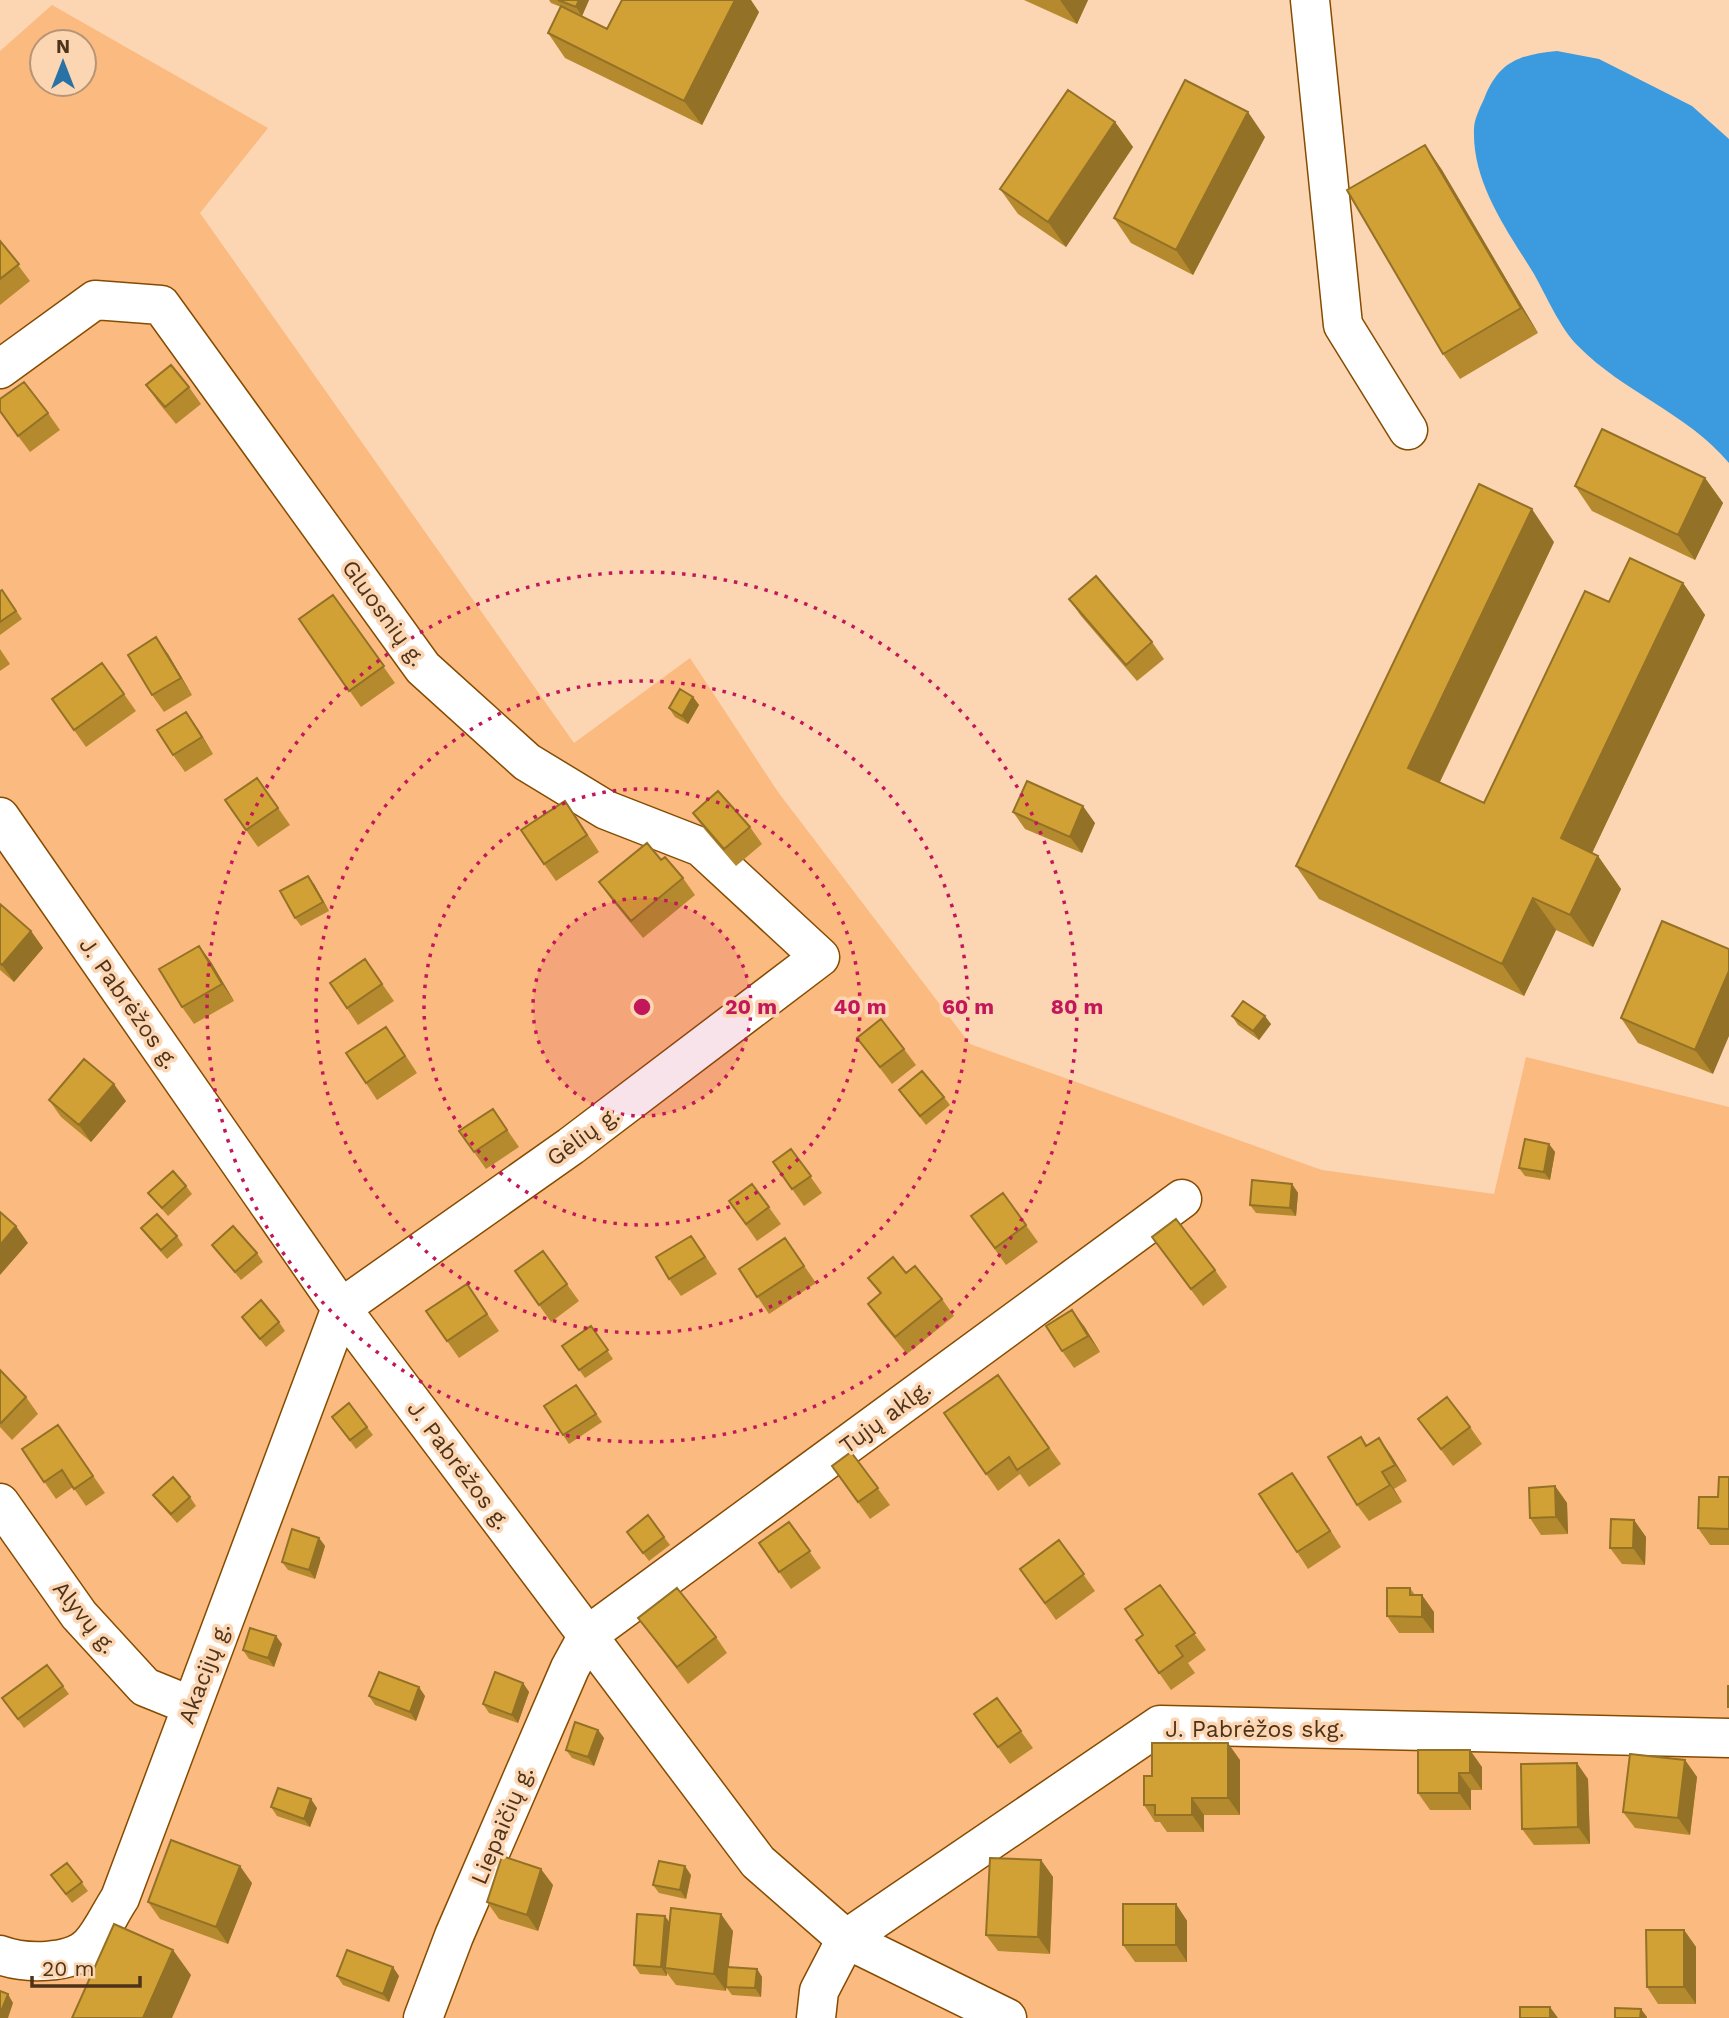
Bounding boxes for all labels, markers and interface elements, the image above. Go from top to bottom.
north arrow [28,28,98,98]
text: N [56,35,70,58]
street label: Gluosnių g. [336,555,431,672]
street label: J. Pabrėžos g. [73,932,184,1074]
text: 20 m [725,994,777,1019]
text: 40 m [834,994,886,1019]
text: 60 m [942,994,994,1019]
text: 80 m [1051,994,1103,1019]
centre of rings [630,995,654,1019]
street label: Gėlių g. [542,1101,625,1172]
street label: Tujų aklg. [834,1375,936,1460]
street label: J. Pabrėžos g. [401,1396,516,1535]
street label: Alyvų g. [47,1575,122,1659]
street label: Akacijų g. [173,1619,236,1728]
street label: J. Pabrėžos skg. [1165,1716,1345,1743]
street label: Liepaičių g. [465,1762,540,1889]
scale bar [32,1944,140,1988]
text: 20 m [42,1956,94,1981]

